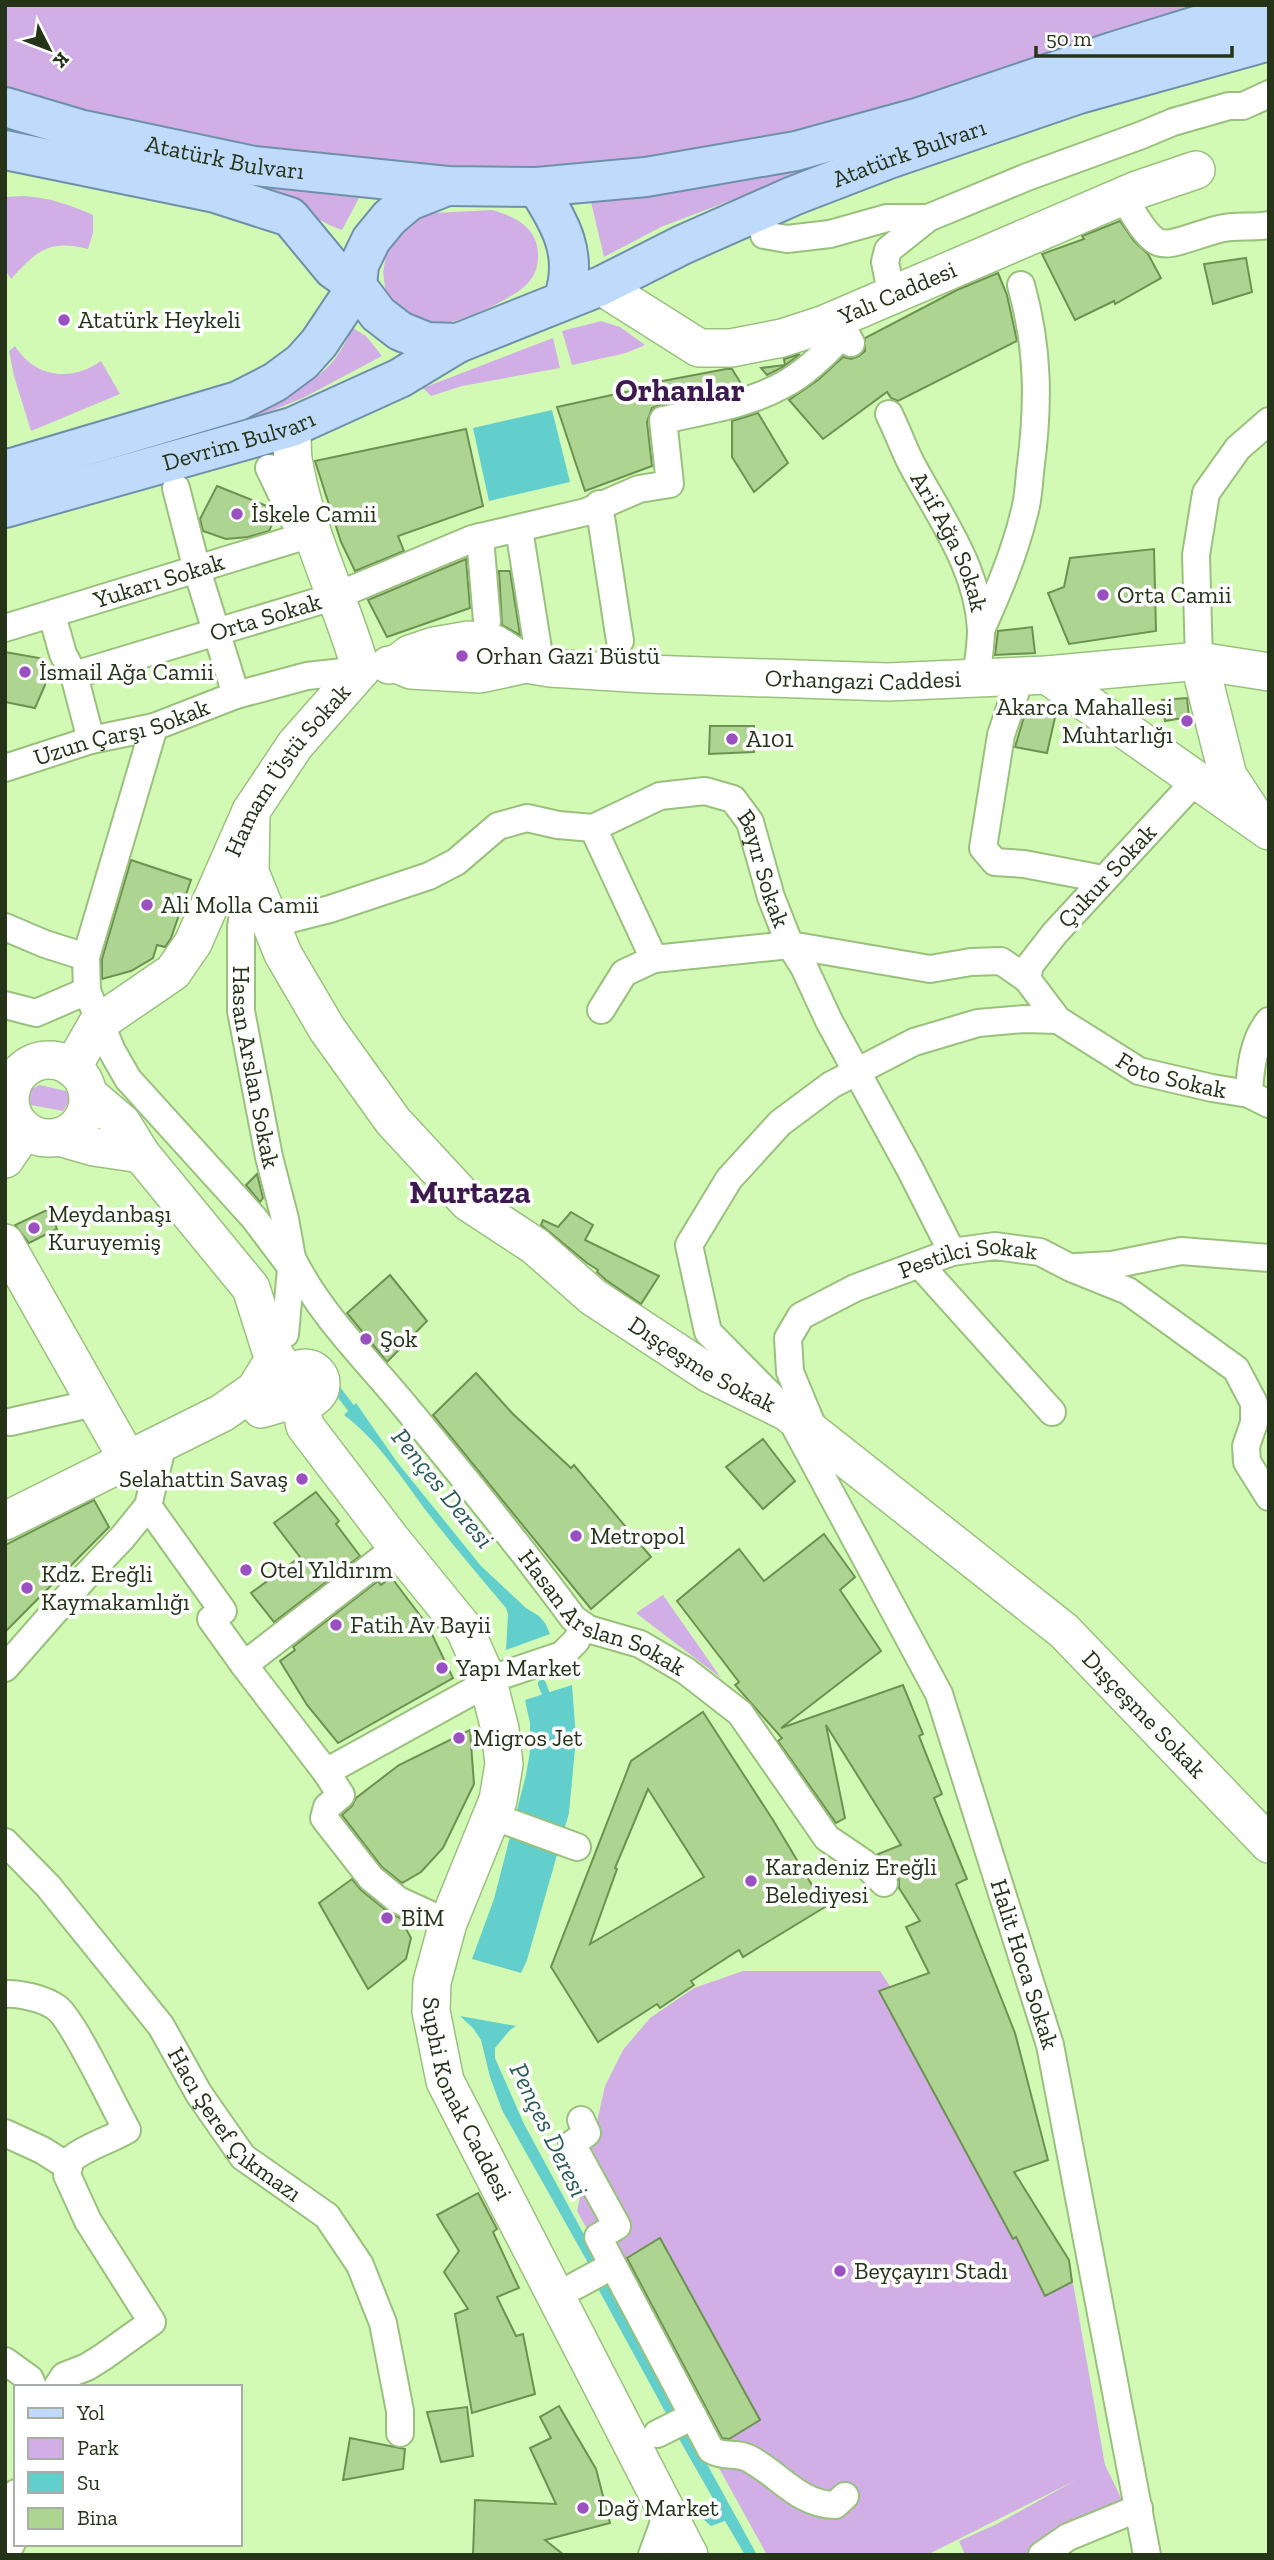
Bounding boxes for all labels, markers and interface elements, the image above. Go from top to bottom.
north arrow [14,14,84,84]
scale bar [1036,14,1232,58]
text: 50 m [1046,26,1092,51]
text: K [48,48,74,73]
street label: Atatürk Bulvarı [828,112,990,193]
street label: Atatürk Bulvarı [143,128,306,185]
street label: Yalı Caddesi [833,254,961,331]
place label: Atatürk Heykeli [78,305,241,334]
marker: Atatürk Heykeli [56,312,72,328]
district label: Orhanlar [615,371,745,409]
street label: Devrim Bulvarı [159,403,320,477]
street label: Arif Ağa Sokak [905,466,994,615]
place label: İskele Camii [251,499,377,528]
marker: İskele Camii [229,506,245,522]
street label: Yukarı Sokak [89,546,228,614]
place label: Orta Camii [1117,580,1232,609]
street label: Orta Sokak [206,586,325,647]
marker: Orta Camii [1095,587,1111,603]
place label: Orhan Gazi Büstü [476,641,661,670]
marker: Orhan Gazi Büstü [454,648,470,664]
place label: İsmail Ağa Camii [39,657,214,686]
street label: Orhangazi Caddesi [764,663,962,696]
marker: İsmail Ağa Camii [17,664,33,680]
street label: Hamam Üstü Sokak [218,677,357,861]
street label: Uzun Çarşı Sokak [30,692,214,772]
place label: Akarca Mahallesi Muhtarlığı [996,692,1173,749]
marker: Akarca Mahallesi Muhtarlığı [1179,713,1195,729]
place label: A101 [746,724,794,753]
marker: A101 [724,731,740,747]
street label: Bayır Sokak [732,803,797,932]
street label: Çukur Sokak [1051,817,1163,934]
place label: Ali Molla Camii [161,890,319,919]
marker: Ali Molla Camii [139,897,155,913]
street label: Hasan Arslan Sokak [226,966,286,1172]
street label: Foto Sokak [1111,1045,1229,1104]
district label: Murtaza [409,1173,531,1211]
place label: Meydanbaşı Kuruyemiş [48,1199,172,1256]
marker: Meydanbaşı Kuruyemiş [26,1220,42,1236]
street label: Pestilci Sokak [894,1230,1040,1285]
street label: Dışçeşme Sokak [623,1310,781,1419]
place label: Şok [380,1324,418,1353]
marker: Şok [358,1331,374,1347]
water label: Pençes Deresi [385,1421,501,1555]
place label: Selahattin Savaş [119,1464,288,1493]
marker: Selahattin Savaş [294,1471,310,1487]
place label: Metropol [590,1521,685,1550]
marker: Metropol [568,1528,584,1544]
street label: Hasan Arslan Sokak [513,1544,692,1682]
place label: Otel Yıldırım [260,1555,393,1584]
place label: Kdz. Ereğli Kaymakamlığı [41,1559,190,1616]
marker: Otel Yıldırım [238,1562,254,1578]
marker: Kdz. Ereğli Kaymakamlığı [19,1580,35,1596]
place label: Fatih Av Bayii [350,1610,491,1639]
marker: Fatih Av Bayii [328,1617,344,1633]
street label: Dışçeşme Sokak [1076,1644,1213,1784]
place label: Yapı Market [455,1653,581,1682]
marker: Yapı Market [434,1660,450,1676]
place label: Migros Jet [473,1723,583,1752]
marker: Migros Jet [451,1730,467,1746]
place label: Karadeniz Ereğli Belediyesi [765,1852,937,1909]
marker: Karadeniz Ereğli Belediyesi [743,1873,759,1889]
street label: Halit Hoca Sokak [984,1875,1065,2053]
place label: BİM [401,1903,444,1932]
marker: BİM [379,1910,395,1926]
street label: Suphi Konak Caddesi [417,1996,519,2205]
street label: Hacı Şeref Çıkmazı [162,2042,307,2208]
water label: Pençes Deresi [503,2058,595,2202]
place label: Beyçayırı Stadı [854,2256,1008,2285]
marker: Beyçayırı Stadı [832,2263,848,2279]
legend [14,2385,242,2546]
text: Yol [76,2400,105,2425]
text: Park [77,2435,119,2460]
text: Su [77,2470,100,2495]
place label: Dağ Market [597,2493,719,2522]
marker: Dağ Market [575,2500,591,2516]
text: Bina [77,2505,118,2530]

